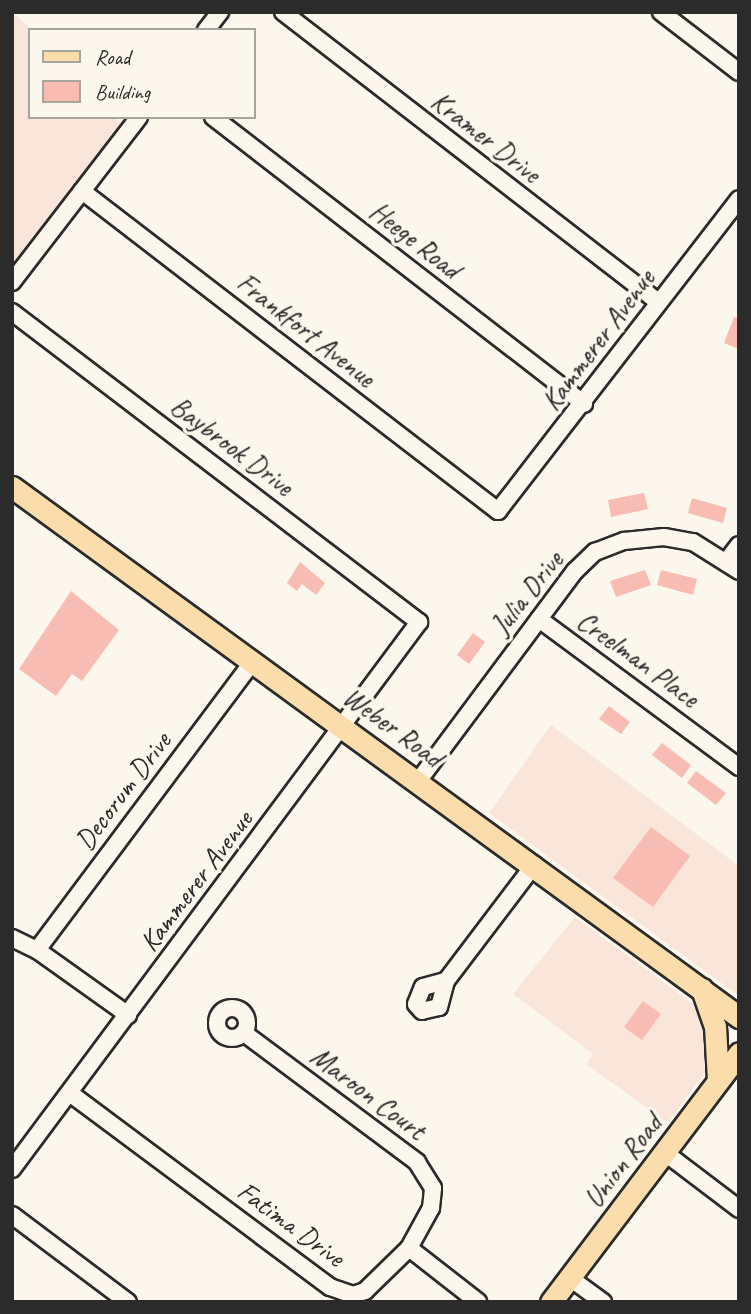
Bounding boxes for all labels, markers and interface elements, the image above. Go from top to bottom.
legend [28,28,256,119]
text: Road [95,44,130,70]
text: Building [95,79,150,105]
street label: Kramer Drive [425,84,547,190]
street label: Heege Road [363,194,467,286]
street label: Kammerer Avenue [534,263,662,417]
street label: Frankfort Avenue [230,266,382,394]
street label: Baybrook Drive [164,389,300,503]
street label: Julia Drive [484,544,570,642]
street label: Creelman Place [571,604,705,714]
street label: Weber Road [337,680,449,774]
street label: Decorum Drive [68,726,178,856]
street label: Kammerer Avenue [132,804,260,958]
street label: Maroon Court [304,1039,432,1147]
street label: Union Road [577,1108,669,1214]
street label: Fatima Drive [231,1174,351,1274]

